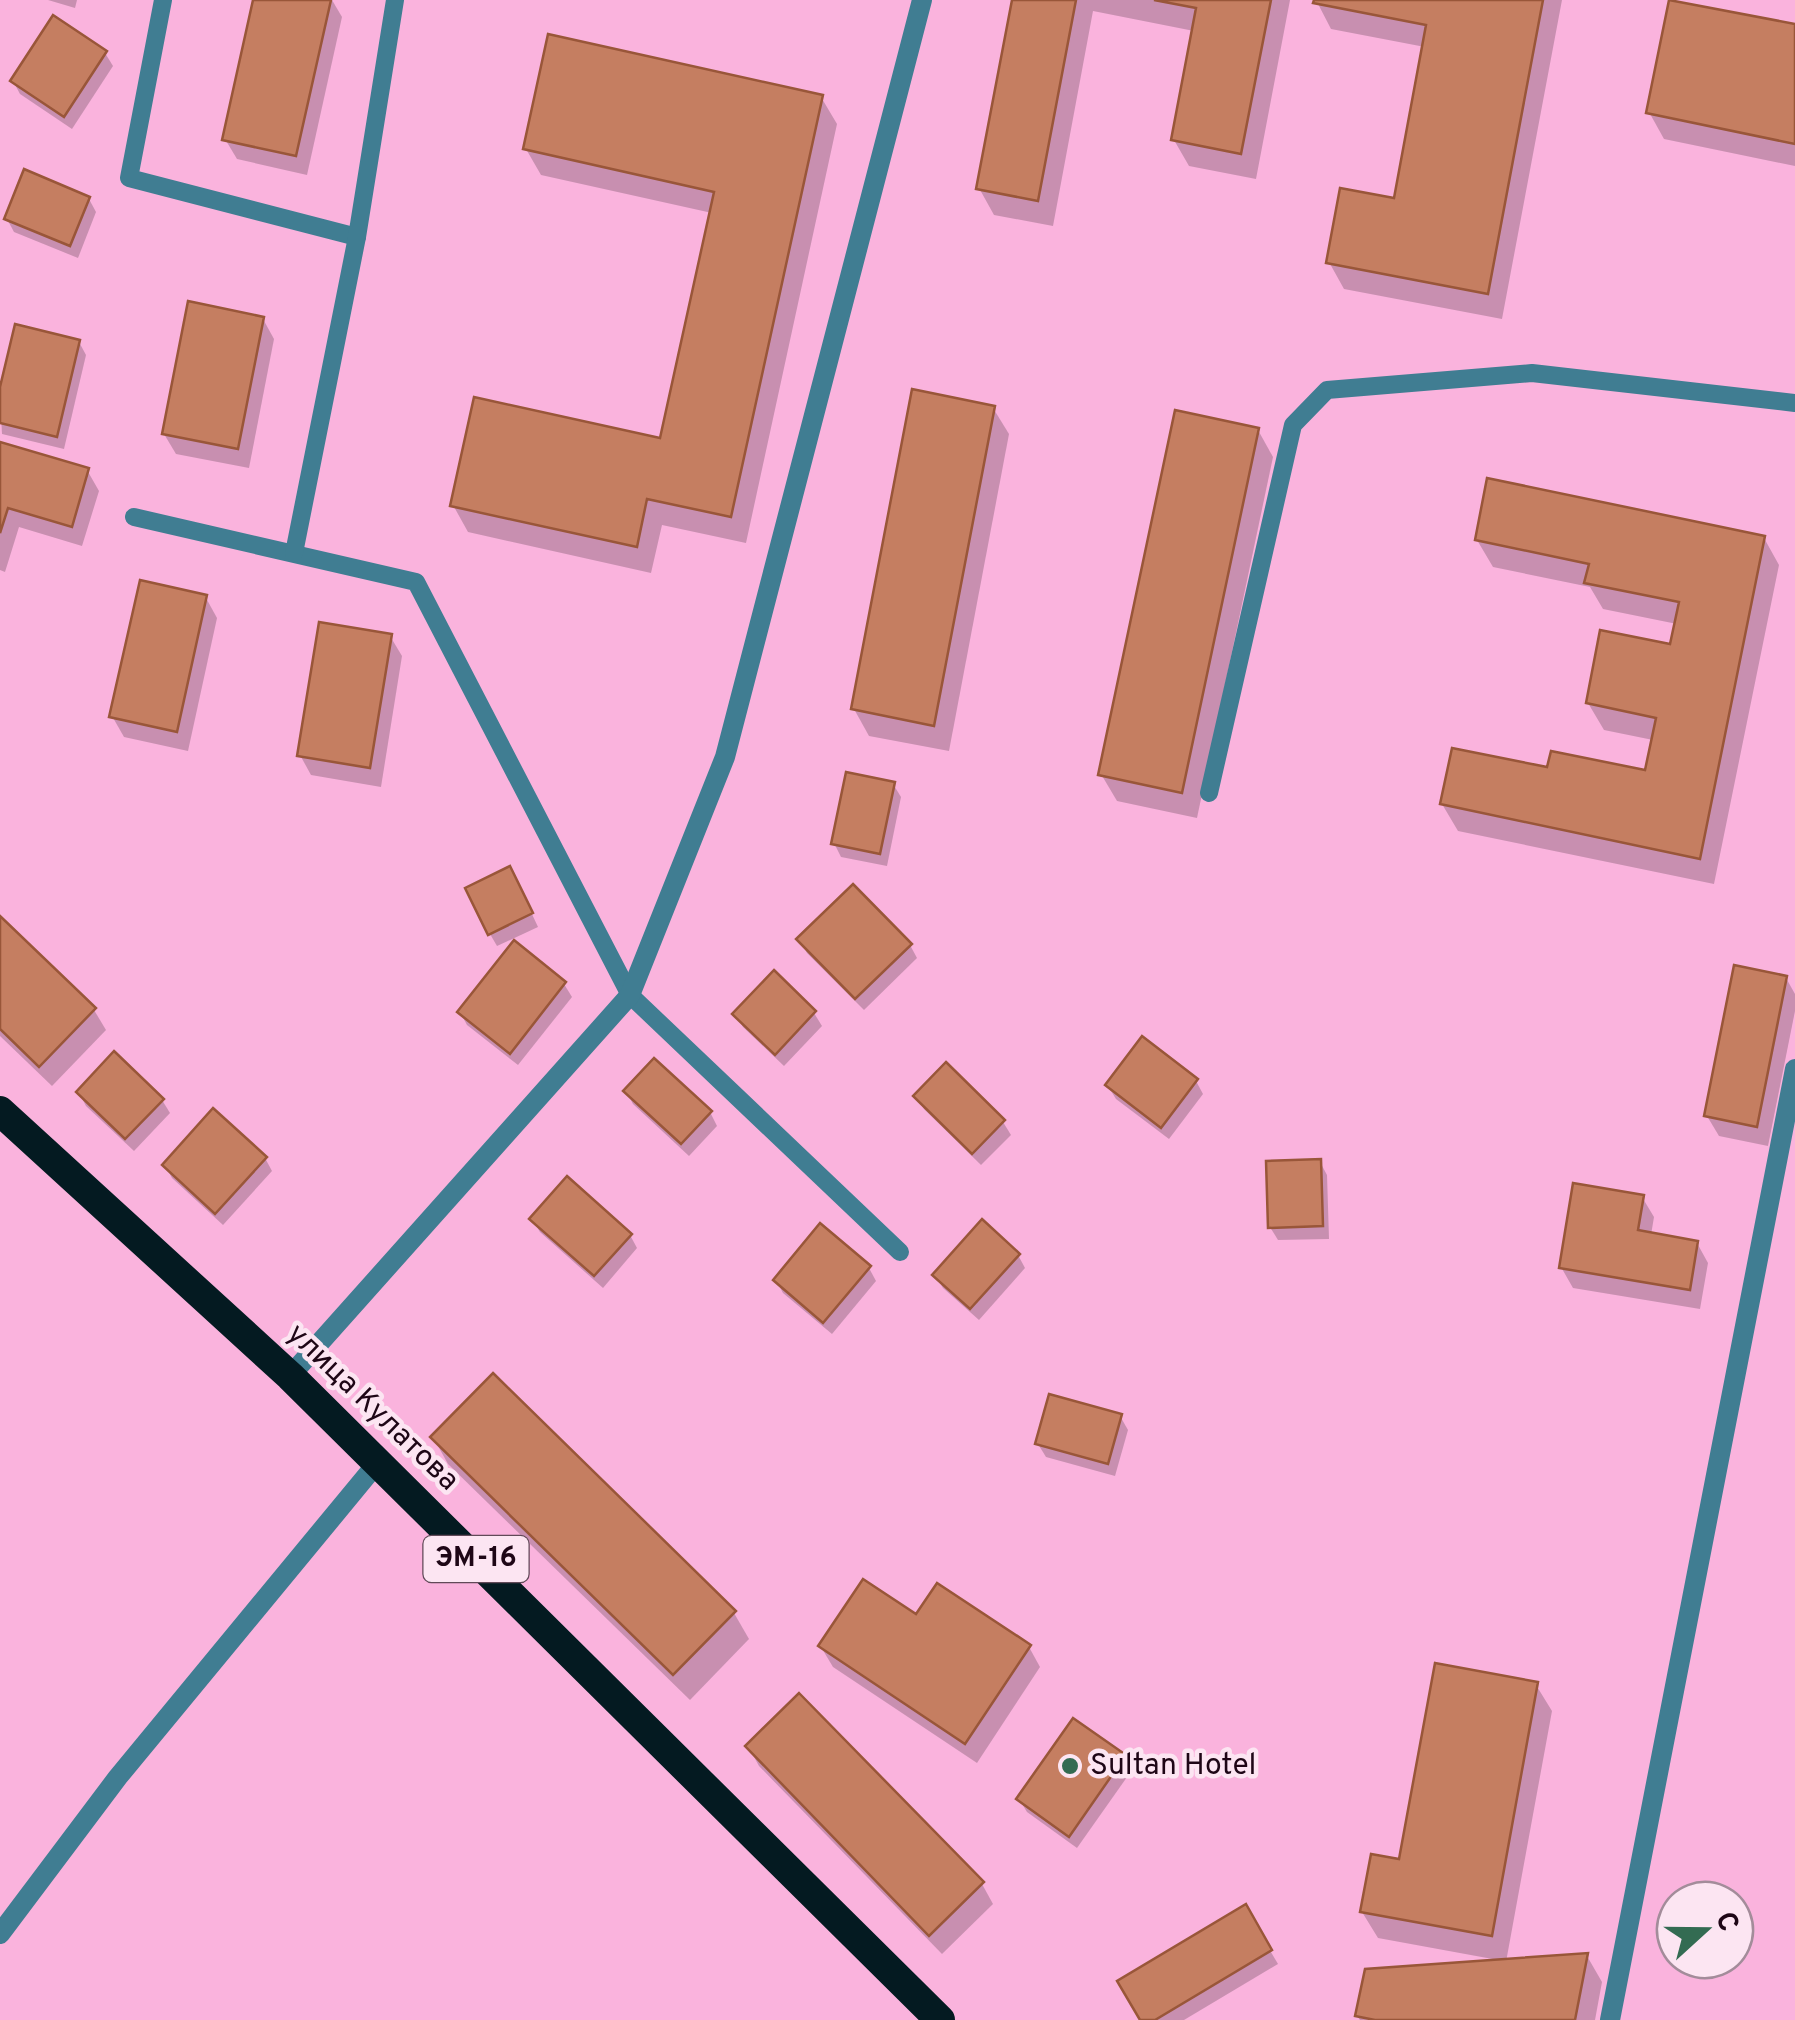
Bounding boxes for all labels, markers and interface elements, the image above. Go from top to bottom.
street label: улица Кулатова [278,1316,466,1500]
road number: ЭМ-16 [424,1536,528,1582]
place label: Sultan Hotel [1090,1748,1256,1785]
marker: Sultan Hotel [1059,1755,1081,1777]
north arrow [1655,1880,1755,1980]
text: С [1706,1907,1746,1937]

